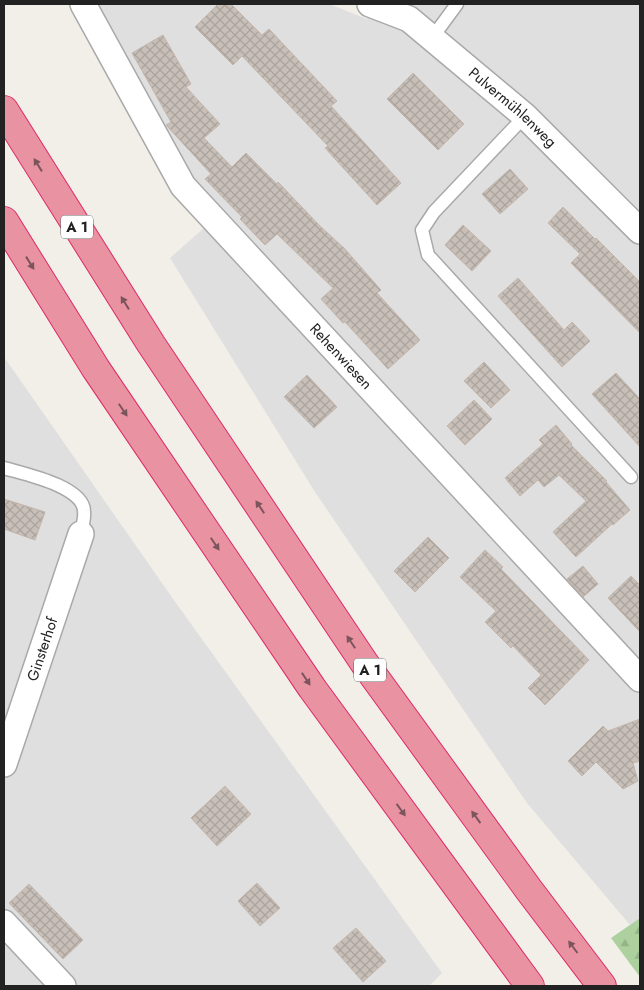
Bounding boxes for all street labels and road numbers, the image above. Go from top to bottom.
street label: Pulvermühlenweg [464,62,562,153]
road number: A 1 [61,216,93,238]
street label: Rehenwiesen [305,318,377,394]
street label: Ginsterhof [21,614,64,684]
road number: A 1 [354,658,386,682]

